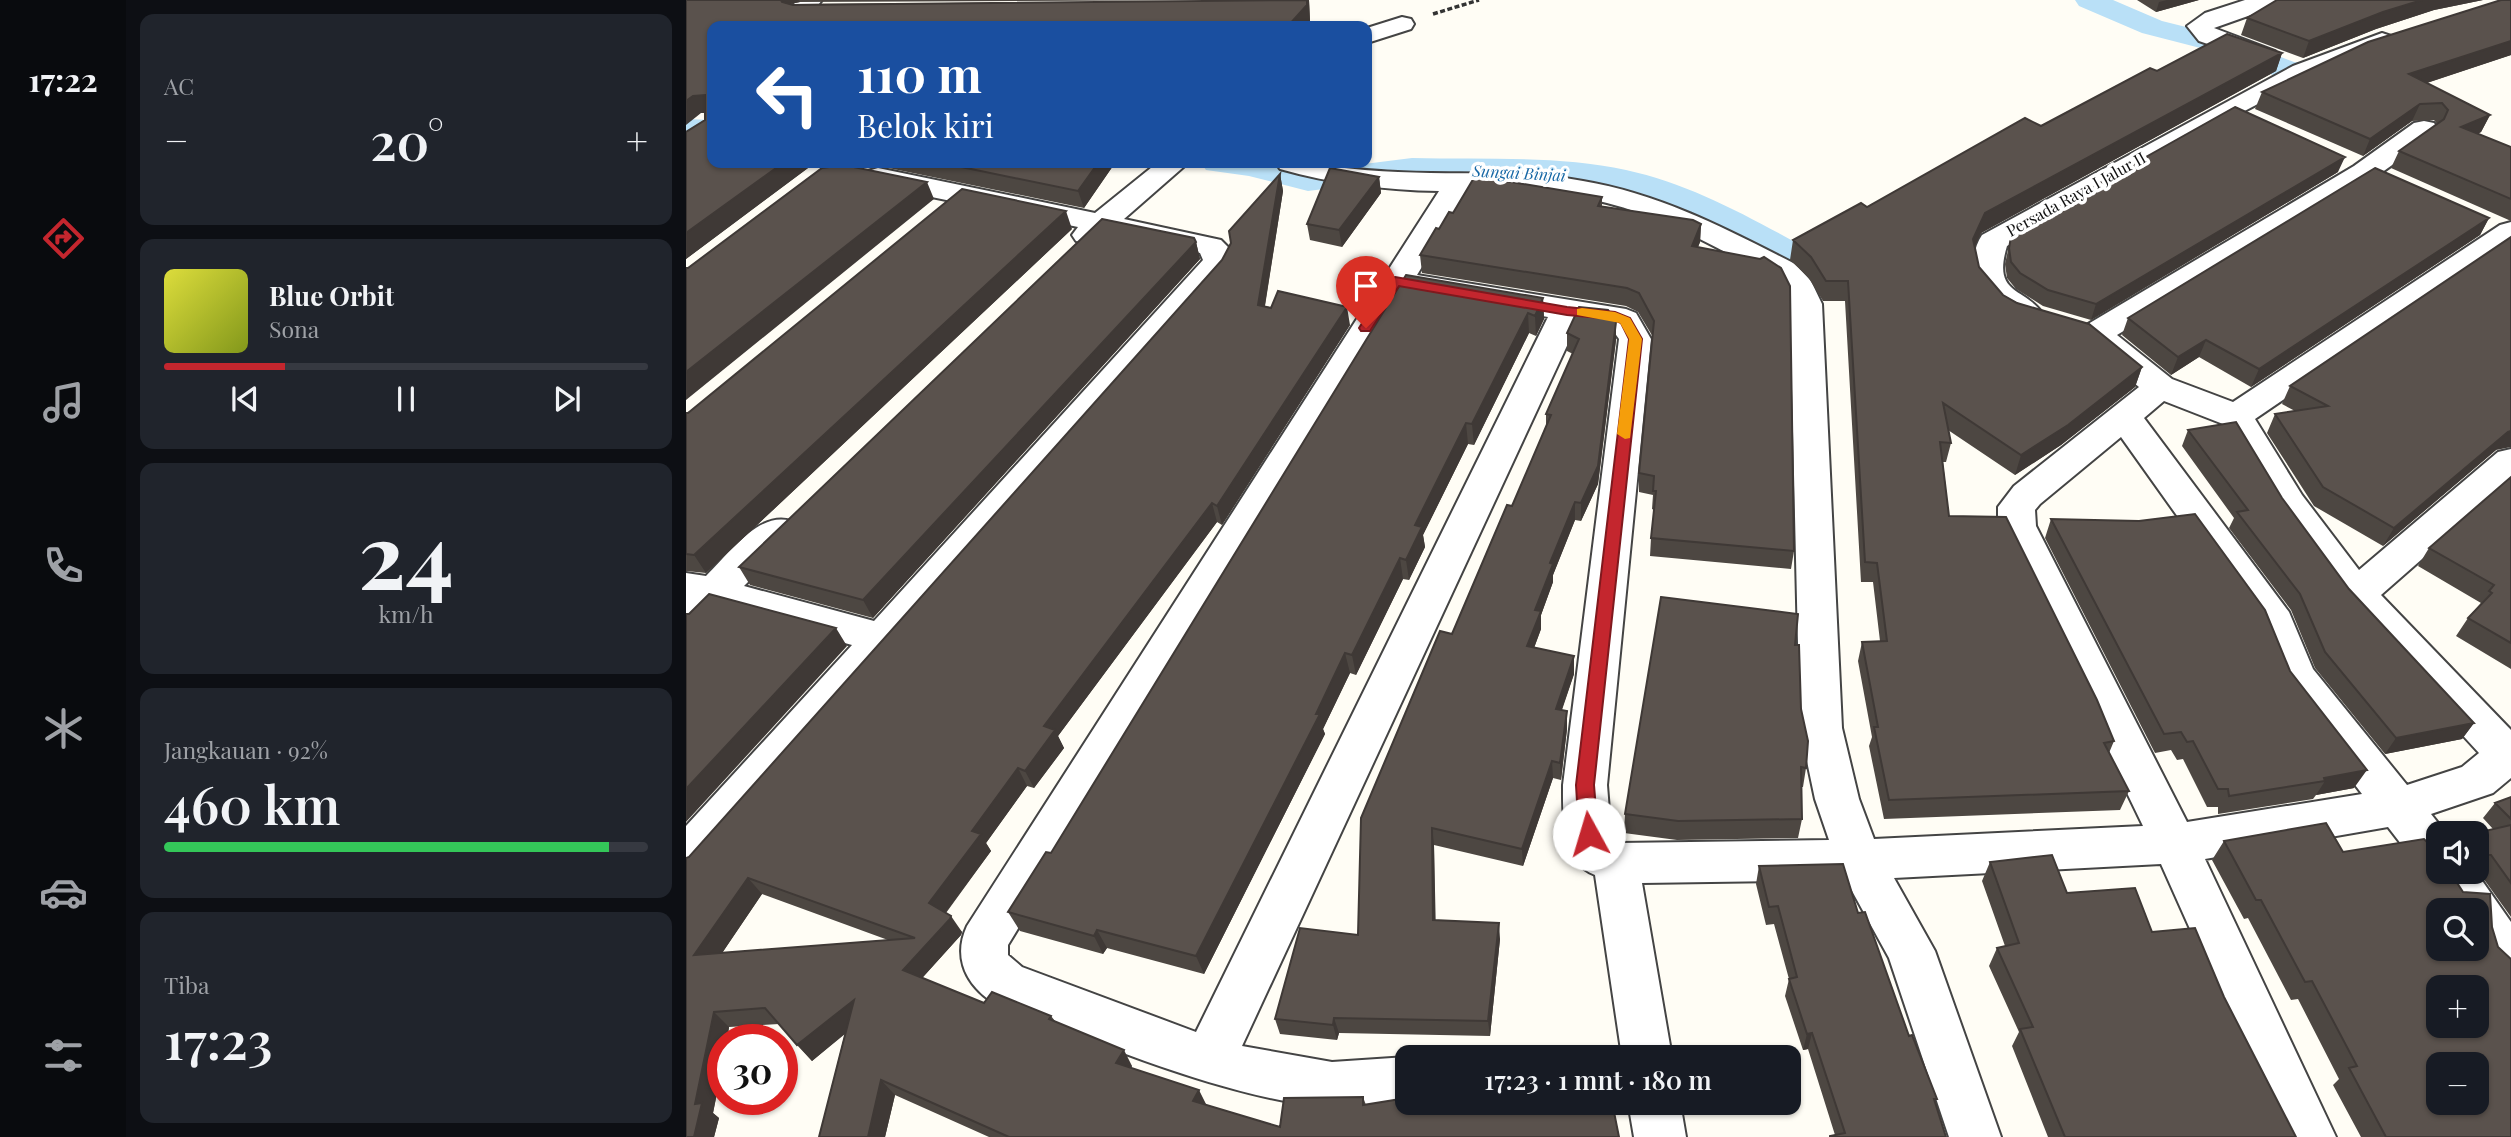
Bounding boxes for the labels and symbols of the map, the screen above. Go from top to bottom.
street label: Persada Raya I Jalur II [2002,146,2149,241]
water label: Sungai Binjai [1471,160,1567,185]
pin [1336,256,1396,328]
position arrow [1552,797,1626,871]
speed limit sign: 30 [707,1024,798,1115]

